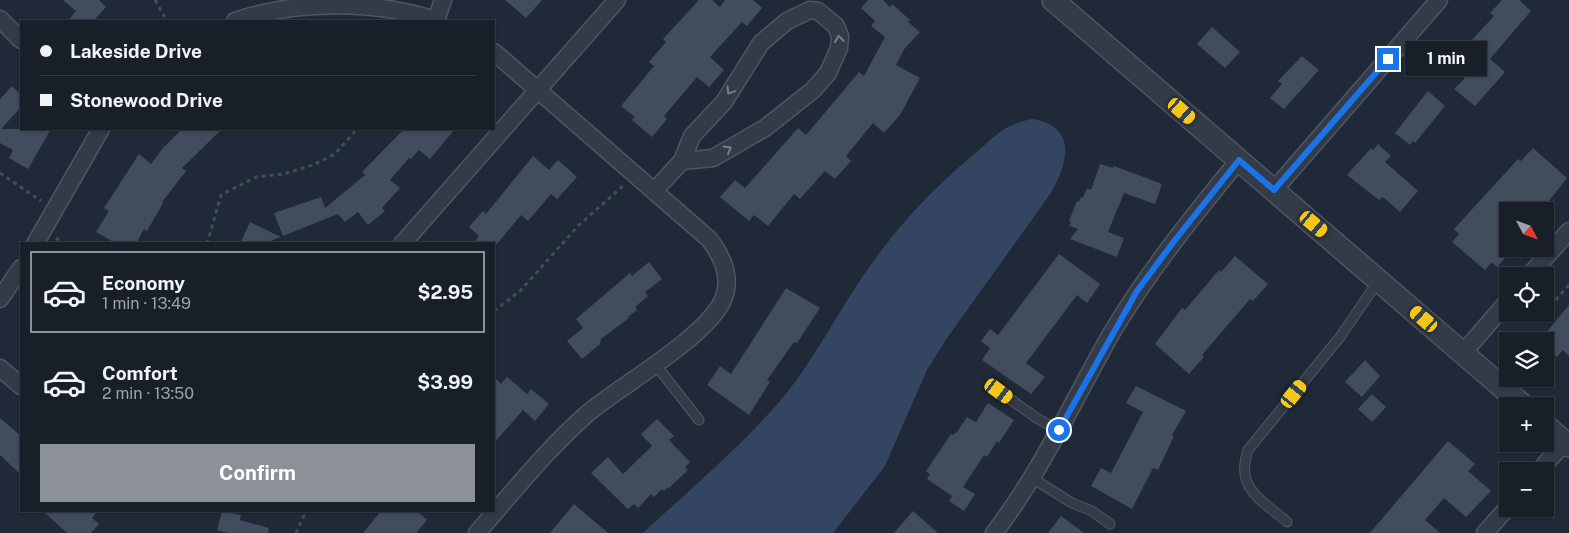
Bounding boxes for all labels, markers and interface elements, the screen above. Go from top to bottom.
one-way arrow [833,35,844,43]
text: Lakeside Drive [70,40,202,62]
callout: 1 min [1406,42,1488,76]
route end [1377,48,1399,70]
text: 1 min [1427,49,1465,68]
one-way arrow [727,85,737,94]
text: Stonewood Drive [70,89,223,111]
car [1165,95,1198,127]
one-way arrow [723,146,732,156]
north arrow [1499,202,1554,258]
map controls [1499,202,1554,517]
car [1297,209,1330,239]
button: locate [1499,267,1554,322]
icon: car [42,270,87,315]
text: Economy [102,272,185,294]
text: $2.95 [418,281,473,303]
text: 1 min · 13:49 [102,294,191,313]
car [1407,303,1440,335]
button: layers [1499,332,1554,387]
icon: car [42,360,87,405]
text: Comfort [102,362,178,384]
text: $3.99 [417,371,473,393]
car [982,376,1015,406]
car [1278,378,1309,410]
text: 2 min · 13:50 [102,384,194,403]
button: + [1499,397,1554,452]
route start [1048,419,1070,441]
button: Confirm [40,444,475,502]
button: − [1499,462,1554,517]

